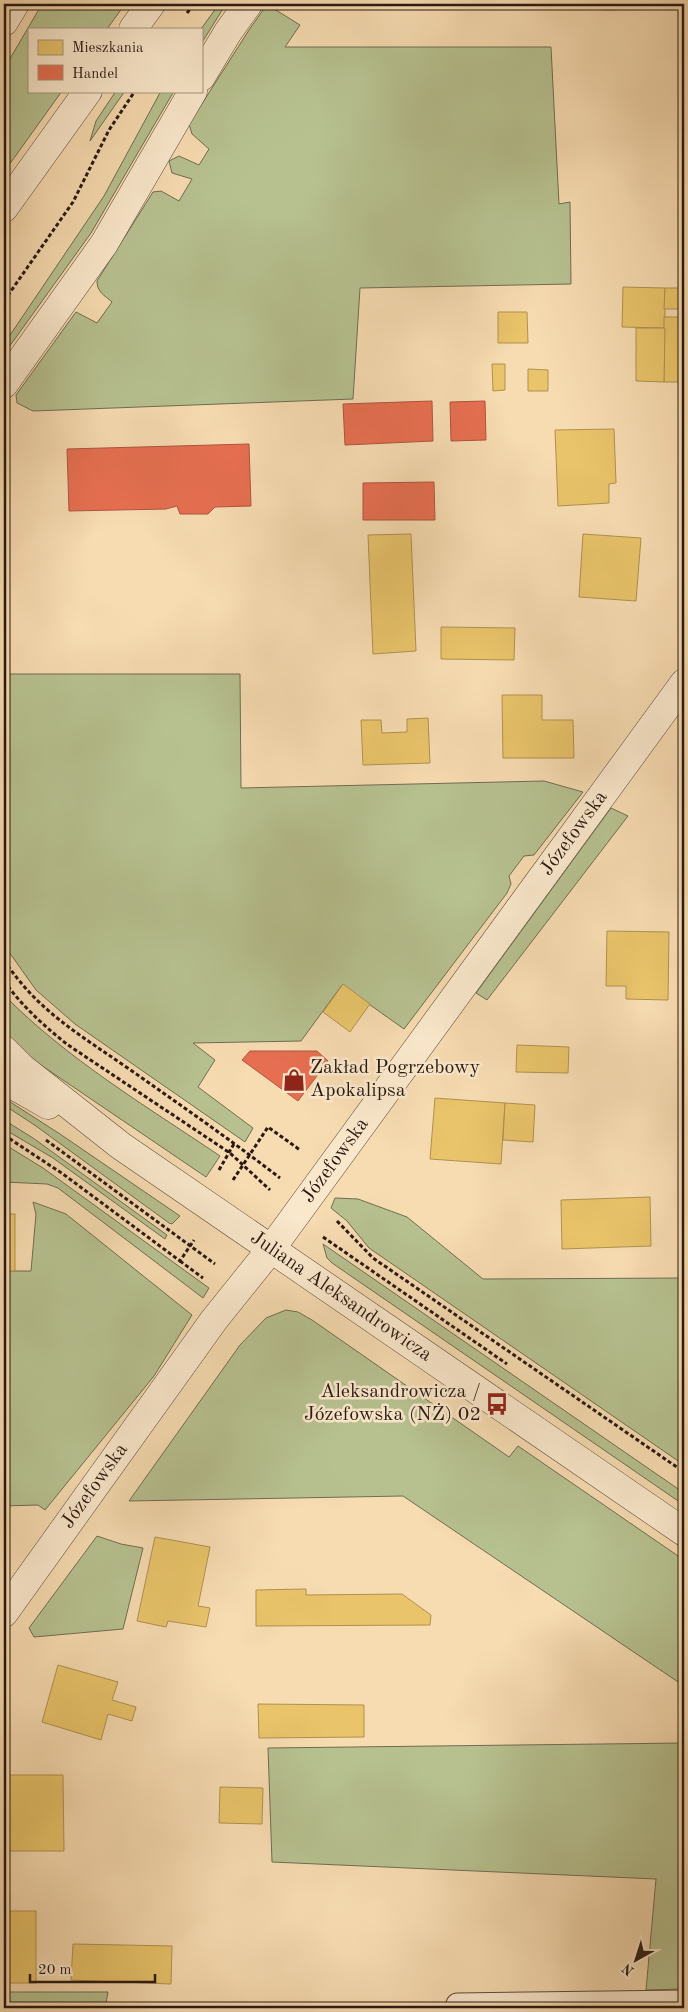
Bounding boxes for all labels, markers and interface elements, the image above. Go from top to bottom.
legend [28,28,202,92]
text: Mieszkania [72,41,144,56]
text: Handel [72,67,118,82]
street label: Józefowska [537,787,612,879]
place label: Zakład Pogrzebowy Apokalipsa [310,1058,481,1101]
shop icon: Zakład Pogrzebowy Apokalipsa [281,1067,307,1093]
street label: Józefowska [298,1114,373,1207]
street label: Juliana Aleksandrowicza [247,1228,435,1366]
place label: Aleksandrowicza / Józefowska (NŻ) 02 [304,1382,481,1425]
bus stop icon: Aleksandrowicza / Józefowska (NŻ) 02 [484,1391,510,1417]
street label: Józefowska [58,1440,132,1532]
north arrow [610,1934,660,1984]
scale bar [30,1952,155,1984]
text: N [620,1960,637,1978]
text: 20 m [38,1963,72,1978]

